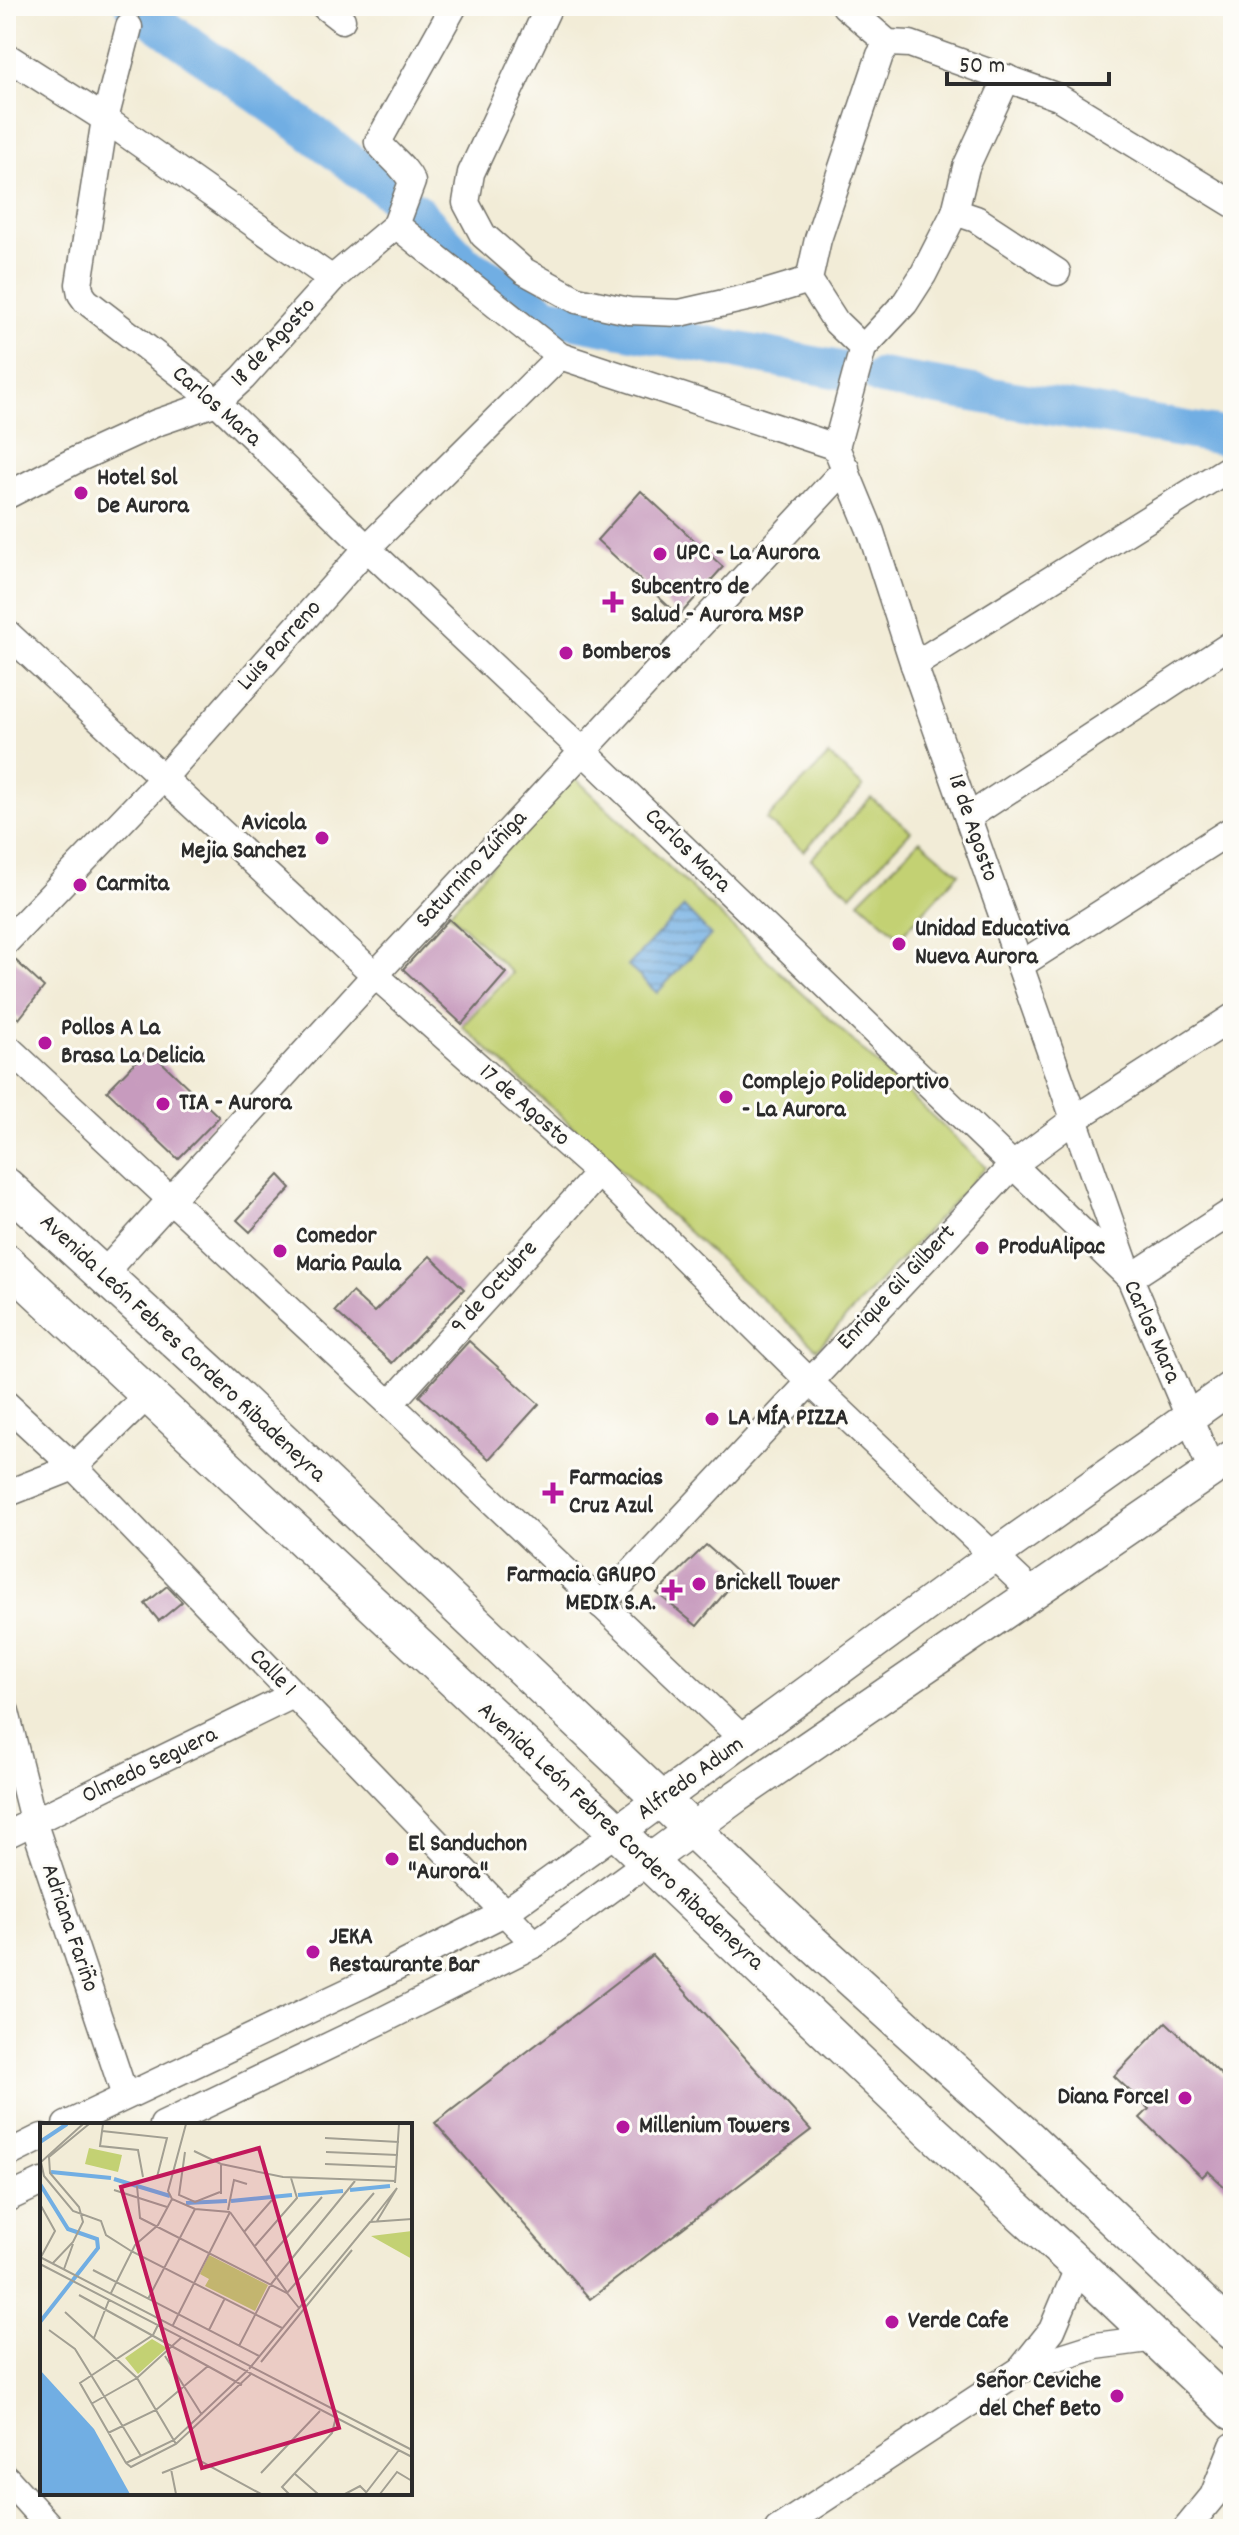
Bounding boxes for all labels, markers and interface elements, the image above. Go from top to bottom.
scale bar [947,36,1109,86]
text: 50 m [959,50,1005,84]
street label: 18 de Agosto [224,291,324,395]
street label: Carlos Mara [164,358,269,456]
place label: Hotel Sol De Aurora [97,462,189,524]
marker: Hotel Sol De Aurora [72,484,90,502]
place label: UPC - La Aurora [676,537,820,571]
marker: UPC - La Aurora [651,545,669,563]
place label: Subcentro de Salud - Aurora MSP [631,571,804,633]
marker: Subcentro de Salud - Aurora MSP [602,591,624,613]
street label: Luis Parreno [230,593,330,699]
place label: Bomberos [582,636,671,670]
marker: Bomberos [557,644,575,662]
street label: 18 de Agosto [938,770,1006,886]
street label: Carlos Mara [636,801,739,902]
street label: Saturnino Zúñiga [408,803,536,937]
place label: Avicola Mejia Sanchez [181,807,307,869]
marker: Avicola Mejia Sanchez [313,829,331,847]
place label: Carmita [96,868,170,902]
marker: Carmita [71,876,89,894]
place label: Unidad Educativa Nueva Aurora [915,913,1070,975]
marker: Unidad Educativa Nueva Aurora [890,935,908,953]
place label: Pollos A La Brasa La Delicia [61,1012,205,1074]
marker: Pollos A La Brasa La Delicia [36,1034,54,1052]
street label: 17 de Agosto [471,1057,577,1155]
place label: Complejo Polideportivo - La Aurora [742,1066,949,1128]
place label: TIA - Aurora [179,1087,292,1121]
marker: Complejo Polideportivo - La Aurora [717,1088,735,1106]
marker: TIA - Aurora [154,1095,172,1113]
street label: Avenida León Febres Cordero Ribadeneyra [31,1207,333,1492]
street label: Enrique Gil Gilbert [830,1217,964,1358]
place label: Comedor Maria Paula [296,1220,402,1282]
place label: ProduAlipac [998,1231,1106,1265]
street label: 9 de Octubre [443,1233,547,1343]
marker: ProduAlipac [973,1239,991,1257]
marker: Comedor Maria Paula [271,1242,289,1260]
street label: Carlos Mara [1113,1275,1189,1390]
place label: LA MÍA PIZZA [728,1402,848,1436]
marker: LA MÍA PIZZA [703,1410,721,1428]
place label: Farmacias Cruz Azul [569,1462,663,1524]
marker: Farmacias Cruz Azul [544,1484,562,1502]
place label: Farmacia GRUPO MEDIX S.A. [507,1559,656,1621]
place label: Brickell Tower [715,1567,841,1601]
marker: Brickell Tower [690,1575,708,1593]
marker: Farmacia GRUPO MEDIX S.A. [663,1581,681,1599]
street label: Calle 1 [240,1641,304,1705]
street label: Avenida León Febres Cordero Ribadeneyra [469,1695,771,1980]
street label: Olmedo Seguera [77,1718,224,1813]
street label: Alfredo Adum [630,1728,752,1830]
place label: El Sanduchon "Aurora" [408,1828,527,1890]
marker: El Sanduchon "Aurora" [383,1850,401,1868]
street label: Adriana Fariño [31,1859,107,1997]
place label: JEKA Restaurante Bar [329,1921,481,1983]
marker: JEKA Restaurante Bar [304,1943,322,1961]
place label: Diana Force1 [1057,2081,1169,2115]
marker: Diana Force1 [1176,2089,1194,2107]
place label: Millenium Towers [639,2110,790,2144]
marker: Millenium Towers [614,2118,632,2136]
inset map [40,2123,412,2495]
place label: Verde Cafe [908,2305,1009,2339]
marker: Verde Cafe [883,2313,901,2331]
place label: Señor Ceviche del Chef Beto [976,2365,1101,2427]
marker: Señor Ceviche del Chef Beto [1108,2387,1126,2405]

